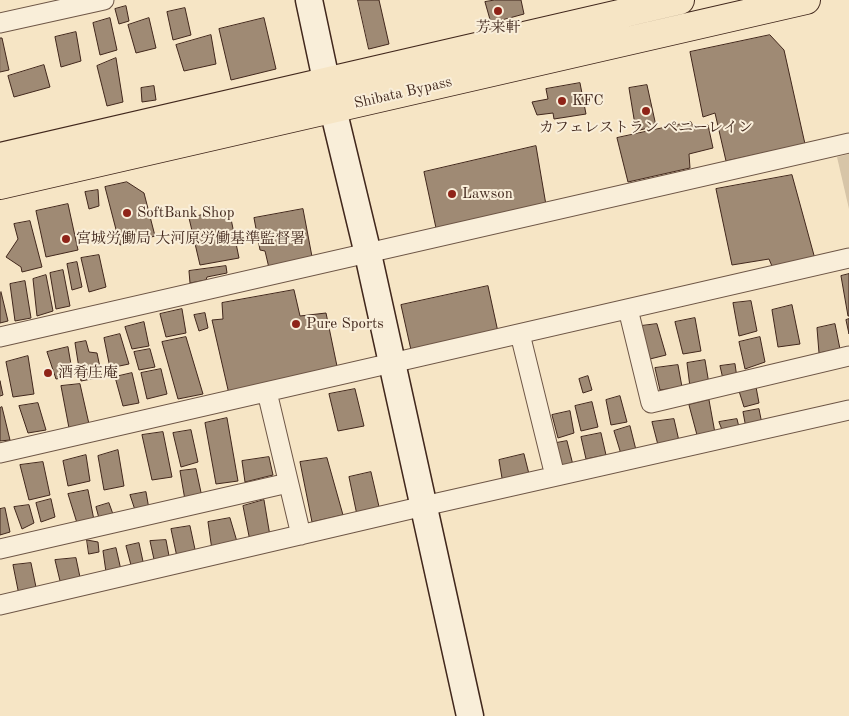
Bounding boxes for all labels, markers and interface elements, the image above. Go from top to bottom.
marker: 芳来軒 [492,5,504,17]
place label: 芳来軒 [476,19,520,37]
street label: Shibata Bypass [352,73,454,113]
place label: KFC [572,92,604,110]
marker: KFC [556,95,568,107]
marker: カフェレストラン ペニーレイン [640,105,652,117]
place label: カフェレストラン ペニーレイン [539,119,753,137]
place label: Lawson [462,185,513,203]
marker: Lawson [446,188,458,200]
place label: SoftBank Shop [137,204,234,222]
marker: SoftBank Shop [121,207,133,219]
place label: 宮城労働局 大河原労働基準監督署 [76,230,305,248]
marker: 宮城労働局 大河原労働基準監督署 [60,233,72,245]
place label: Pure Sports [306,315,384,333]
marker: Pure Sports [290,318,302,330]
place label: 酒肴庄庵 [58,364,118,382]
marker: 酒肴庄庵 [42,367,54,379]

